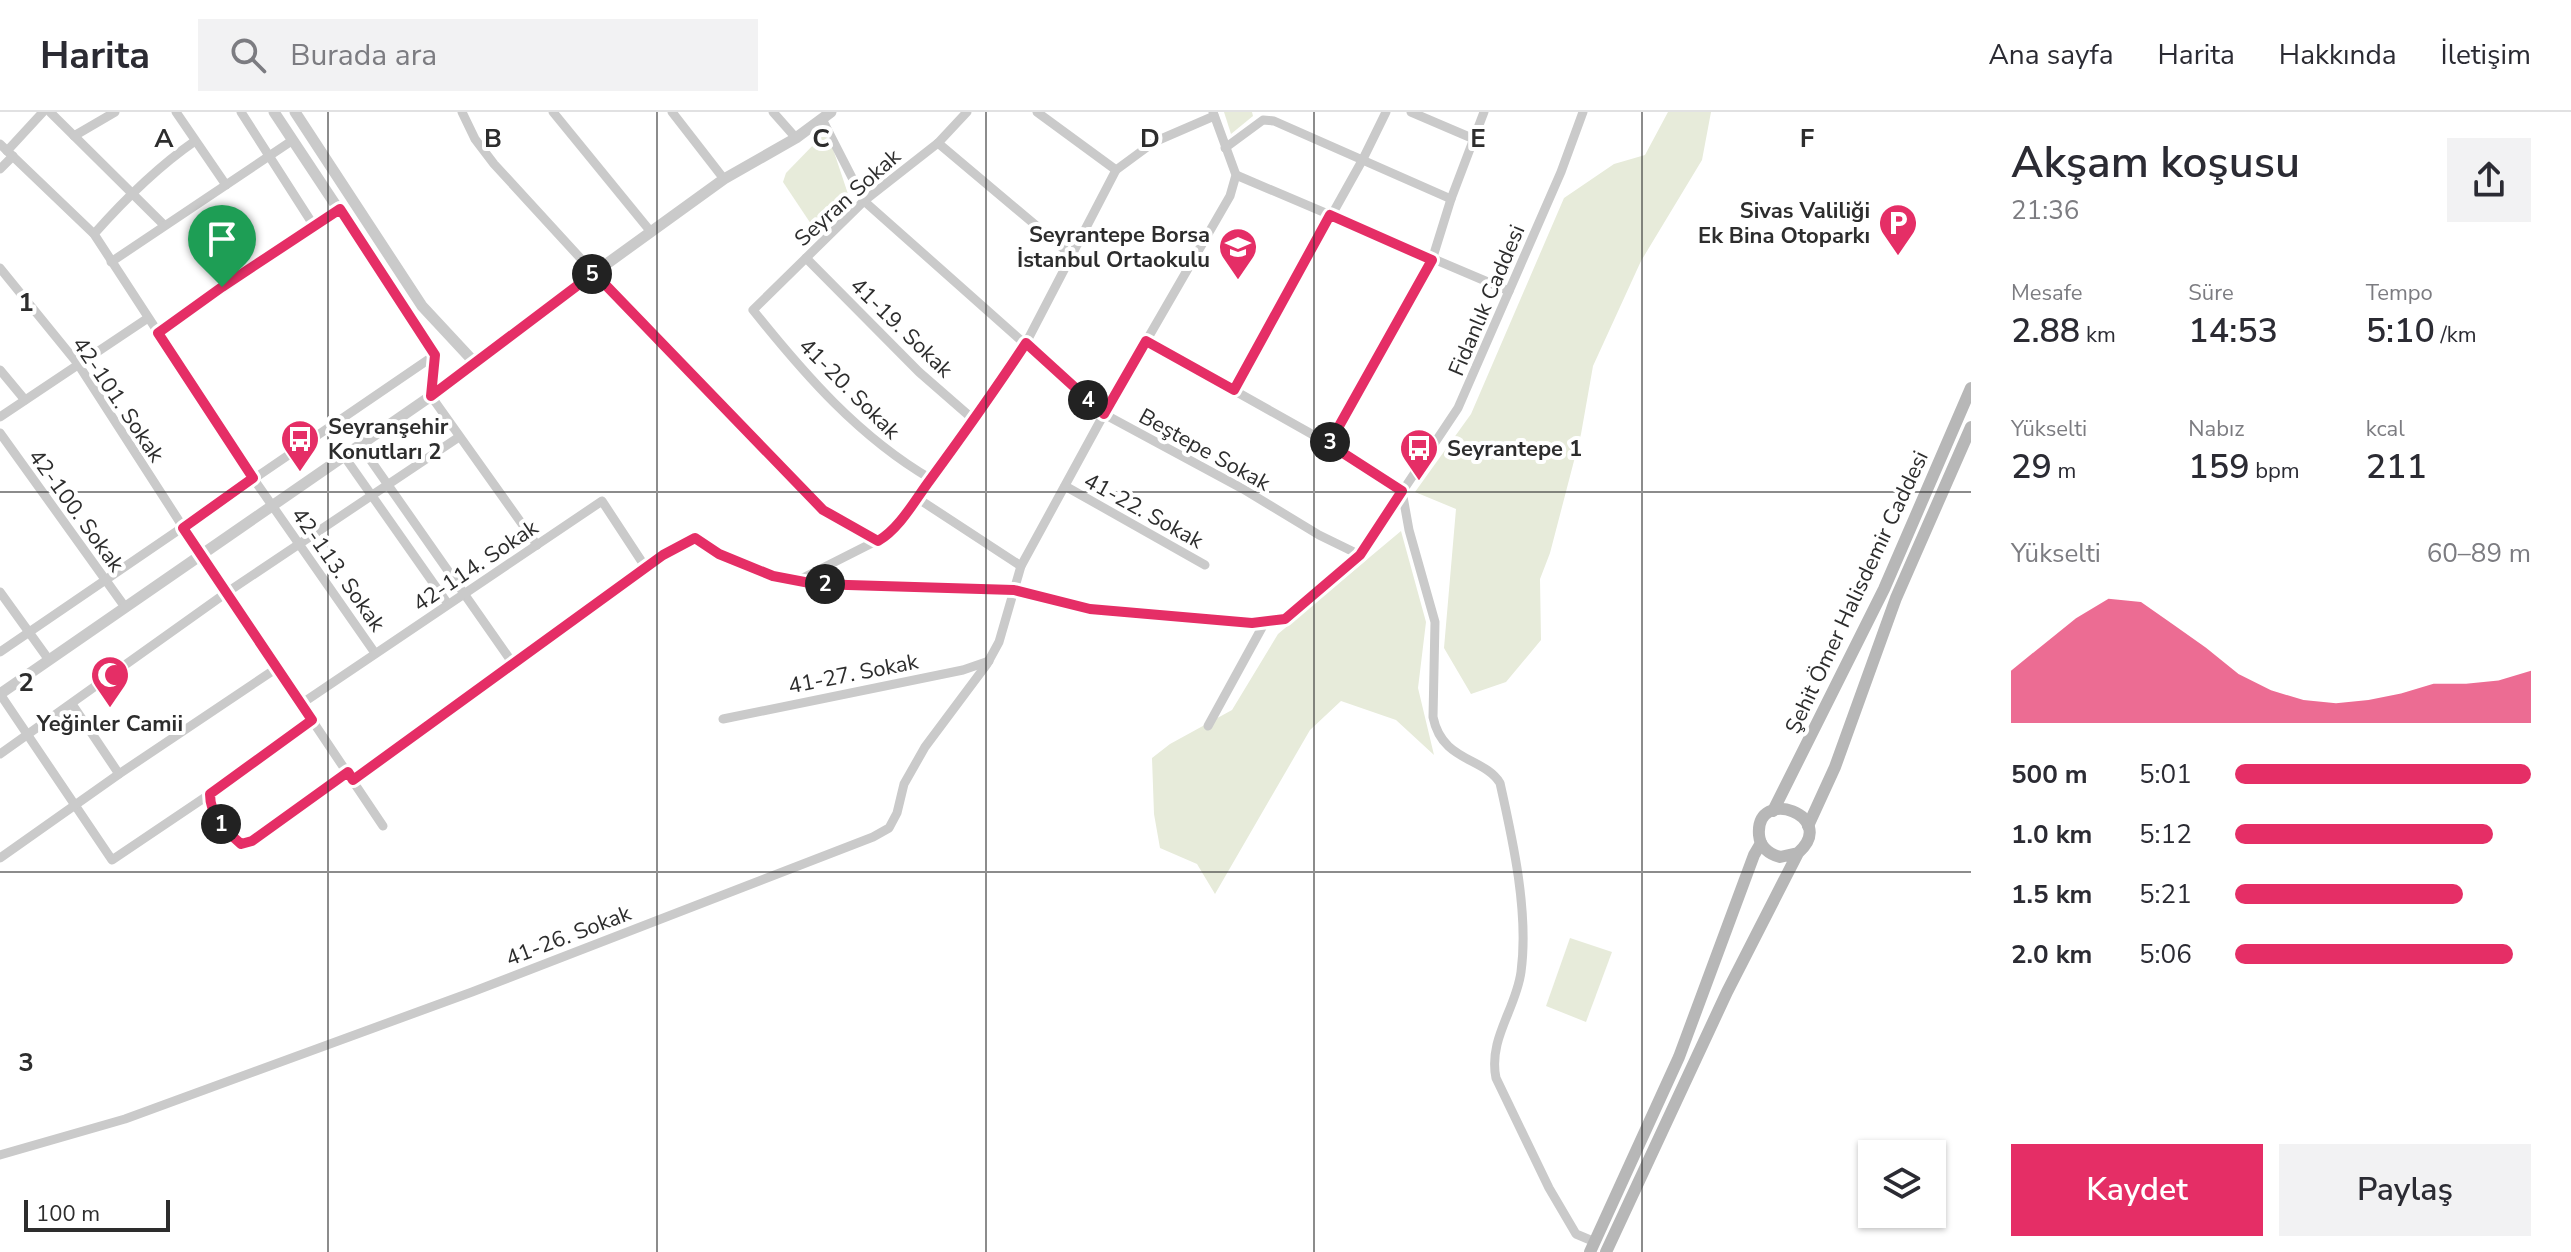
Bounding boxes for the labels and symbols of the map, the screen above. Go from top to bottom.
text: A [154,121,174,156]
text: B [484,121,502,156]
text: C [812,121,830,156]
text: D [1140,121,1160,156]
text: E [1470,121,1486,156]
text: F [1800,121,1814,156]
street label: Seyran Sokak [788,141,908,253]
place label: Sivas Valiliği Ek Bina Otoparkı [1698,196,1870,251]
parking icon: Sivas Valiliği Ek Bina Otoparkı [1877,202,1919,257]
pin [188,205,256,287]
place label: Seyrantepe Borsa İstanbul Ortaokulu [1017,220,1210,275]
street label: Fidanlık Caddesi [1442,220,1532,381]
school or university icon: Seyrantepe Borsa İstanbul Ortaokulu [1217,226,1259,281]
pin: 5 [572,254,612,294]
street label: 41-19. Sokak [843,271,960,385]
text: 1 [18,285,34,320]
street label: 42-101. Sokak [65,331,172,469]
street label: 41-20. Sokak [792,331,907,447]
pin: 4 [1068,380,1108,420]
street label: Beştepe Sokak [1133,401,1276,499]
place label: Seyranşehir Konutları 2 [328,412,449,467]
bus stop icon: Seyranşehir Konutları 2 [279,418,321,473]
pin: 3 [1310,422,1350,462]
bus stop icon: Seyrantepe 1 [1398,427,1440,482]
place label: Seyrantepe 1 [1447,434,1582,464]
street label: 42-100. Sokak [21,443,132,579]
street label: Şehit Ömer Halisdemir Caddesi [1778,446,1936,739]
street label: 41-22. Sokak [1078,466,1209,556]
street label: 42-113. Sokak [284,501,393,639]
street label: 42-114. Sokak [407,512,545,619]
pin: 2 [805,564,845,604]
street label: 41-27. Sokak [785,646,922,701]
mosque icon: Yeğinler Camii [89,654,131,709]
text: 2 [18,665,34,700]
place label: Yeğinler Camii [36,709,183,739]
pin: 1 [201,804,241,844]
street label: 41-26. Sokak [501,898,636,974]
text: 3 [18,1045,34,1080]
scale bar [24,1196,170,1232]

